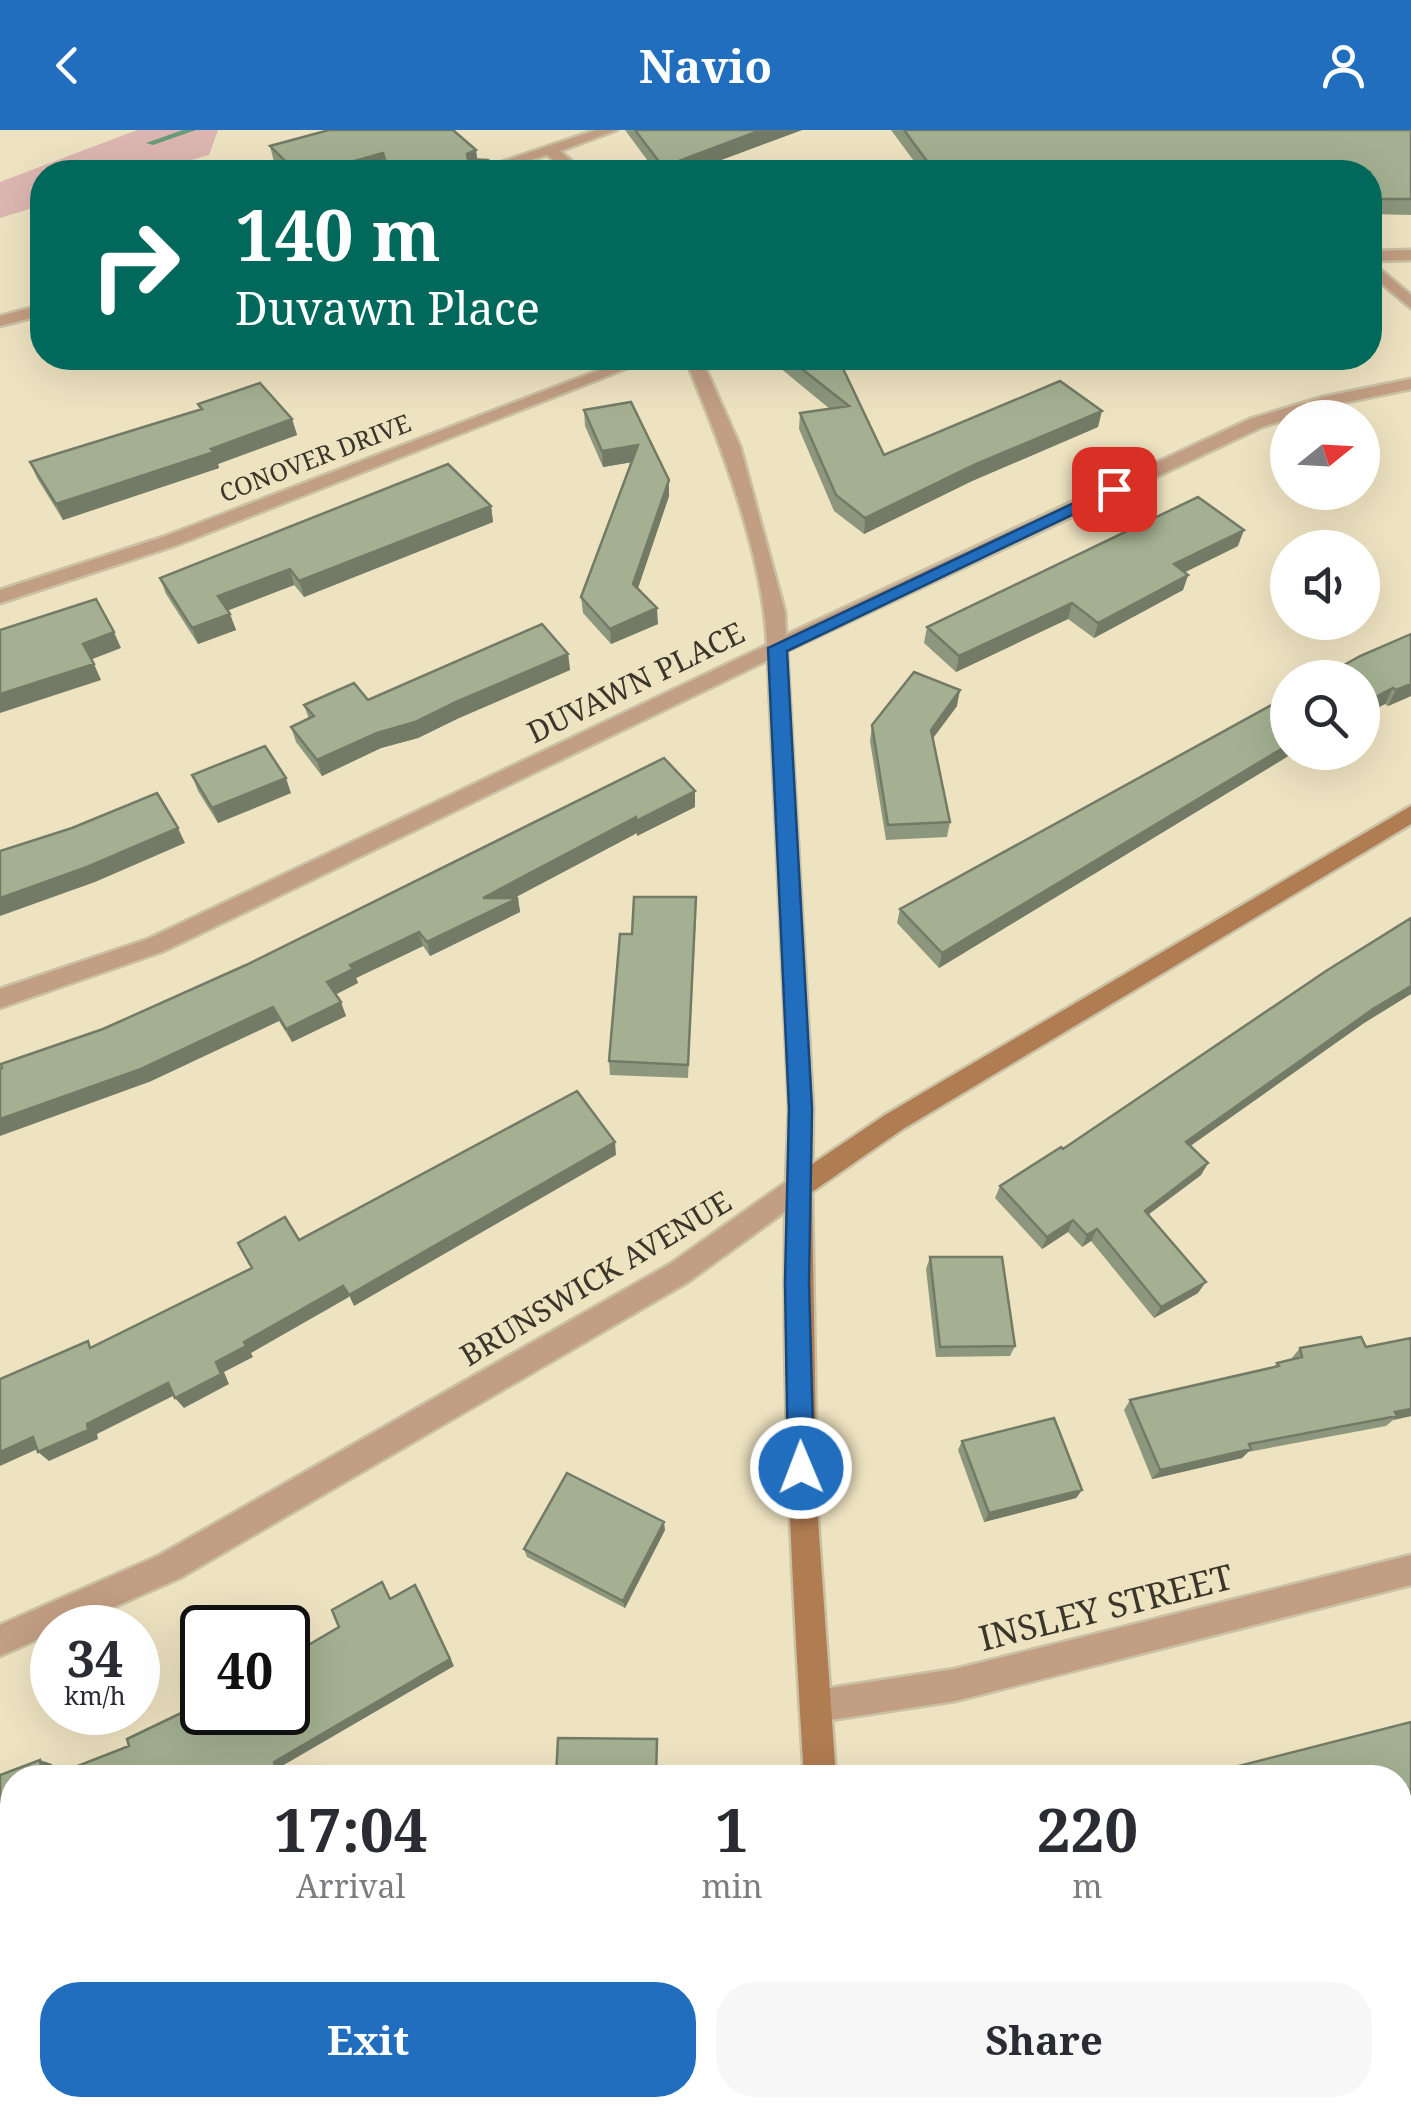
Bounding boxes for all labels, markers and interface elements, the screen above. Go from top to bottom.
text: Navio [639,35,772,96]
icon: back [40,38,95,93]
icon: person [1316,38,1371,93]
text: 140 m [235,186,441,282]
icon: right [70,200,200,330]
text: Duvawn Place [235,277,540,338]
north arrow [1270,400,1380,510]
map controls [1270,400,1380,770]
street label: CONOVER DRIVE [214,405,415,509]
pin [1072,447,1157,532]
icon: arrive [1087,462,1142,517]
button: sound [1270,530,1380,640]
street label: DUVAWN PLACE [520,611,751,752]
button: search [1270,660,1380,770]
street label: BRUNSWICK AVENUE [452,1180,738,1375]
position arrow [749,1416,853,1520]
street label: INSLEY STREET [974,1552,1238,1661]
speed limit sign: 40 [180,1605,310,1735]
text: 34 [67,1624,123,1692]
text: km/h [64,1678,126,1712]
text: 17:04 [274,1788,428,1870]
text: 1 [715,1788,749,1870]
text: 220 [1036,1788,1138,1870]
text: Arrival [296,1864,405,1907]
text: min [702,1864,763,1907]
text: m [1072,1864,1102,1907]
button: Exit [40,1982,696,2097]
button: Share [716,1982,1372,2097]

